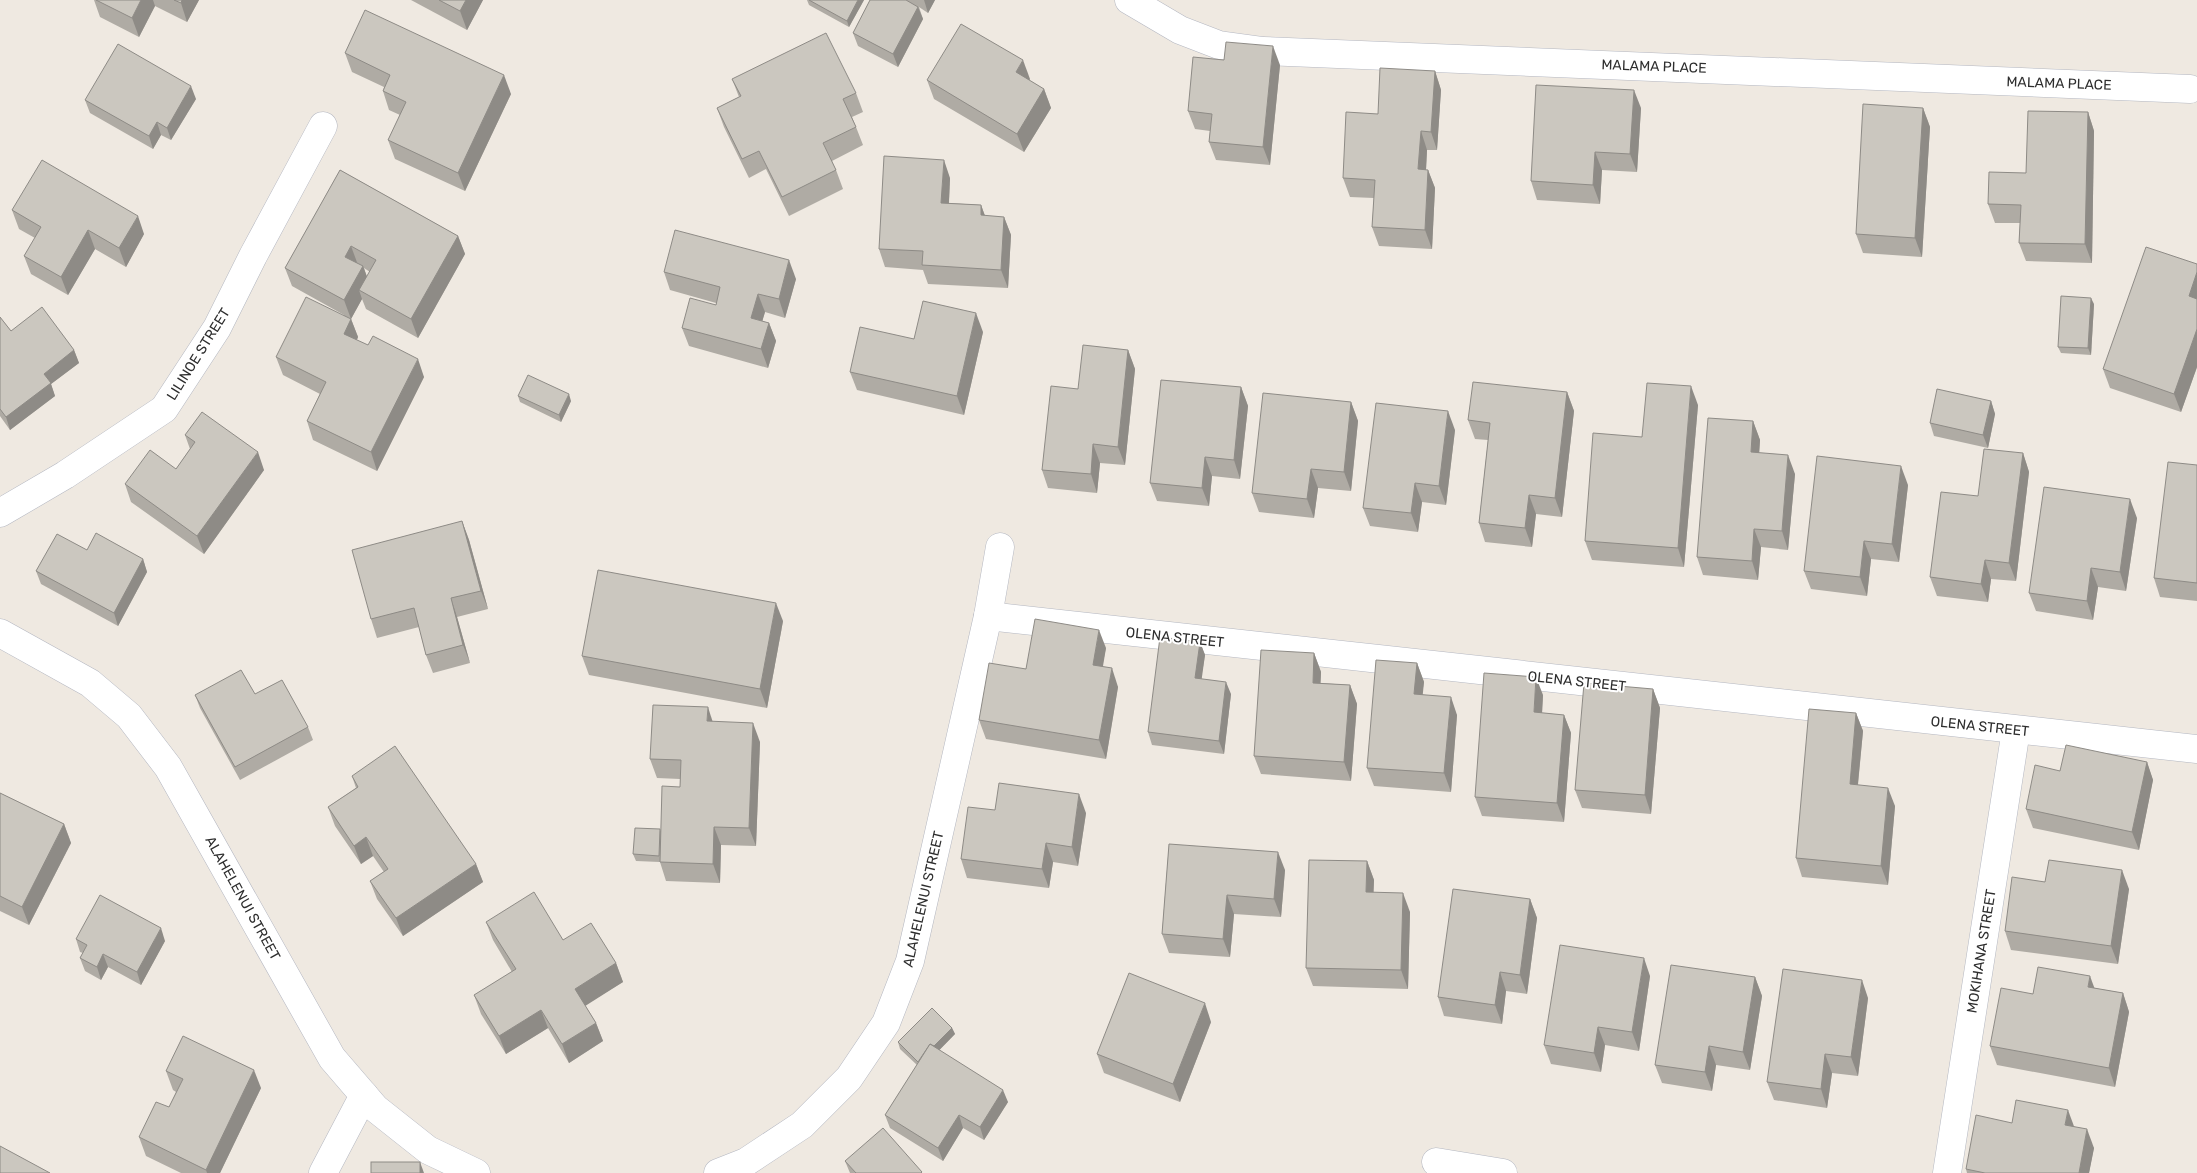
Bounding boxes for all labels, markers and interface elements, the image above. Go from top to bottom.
street label: MALAMA PLACE [1601,56,1707,77]
street label: MALAMA PLACE [2006,73,2112,94]
street label: LILINOE STREET [163,305,234,403]
street label: OLENA STREET [1125,624,1225,651]
street label: OLENA STREET [1527,668,1627,695]
street label: OLENA STREET [1930,713,2030,740]
street label: ALAHELENUI STREET [900,829,947,969]
street label: ALAHELENUI STREET [201,833,284,963]
street label: MOKIHANA STREET [1963,888,2000,1014]

